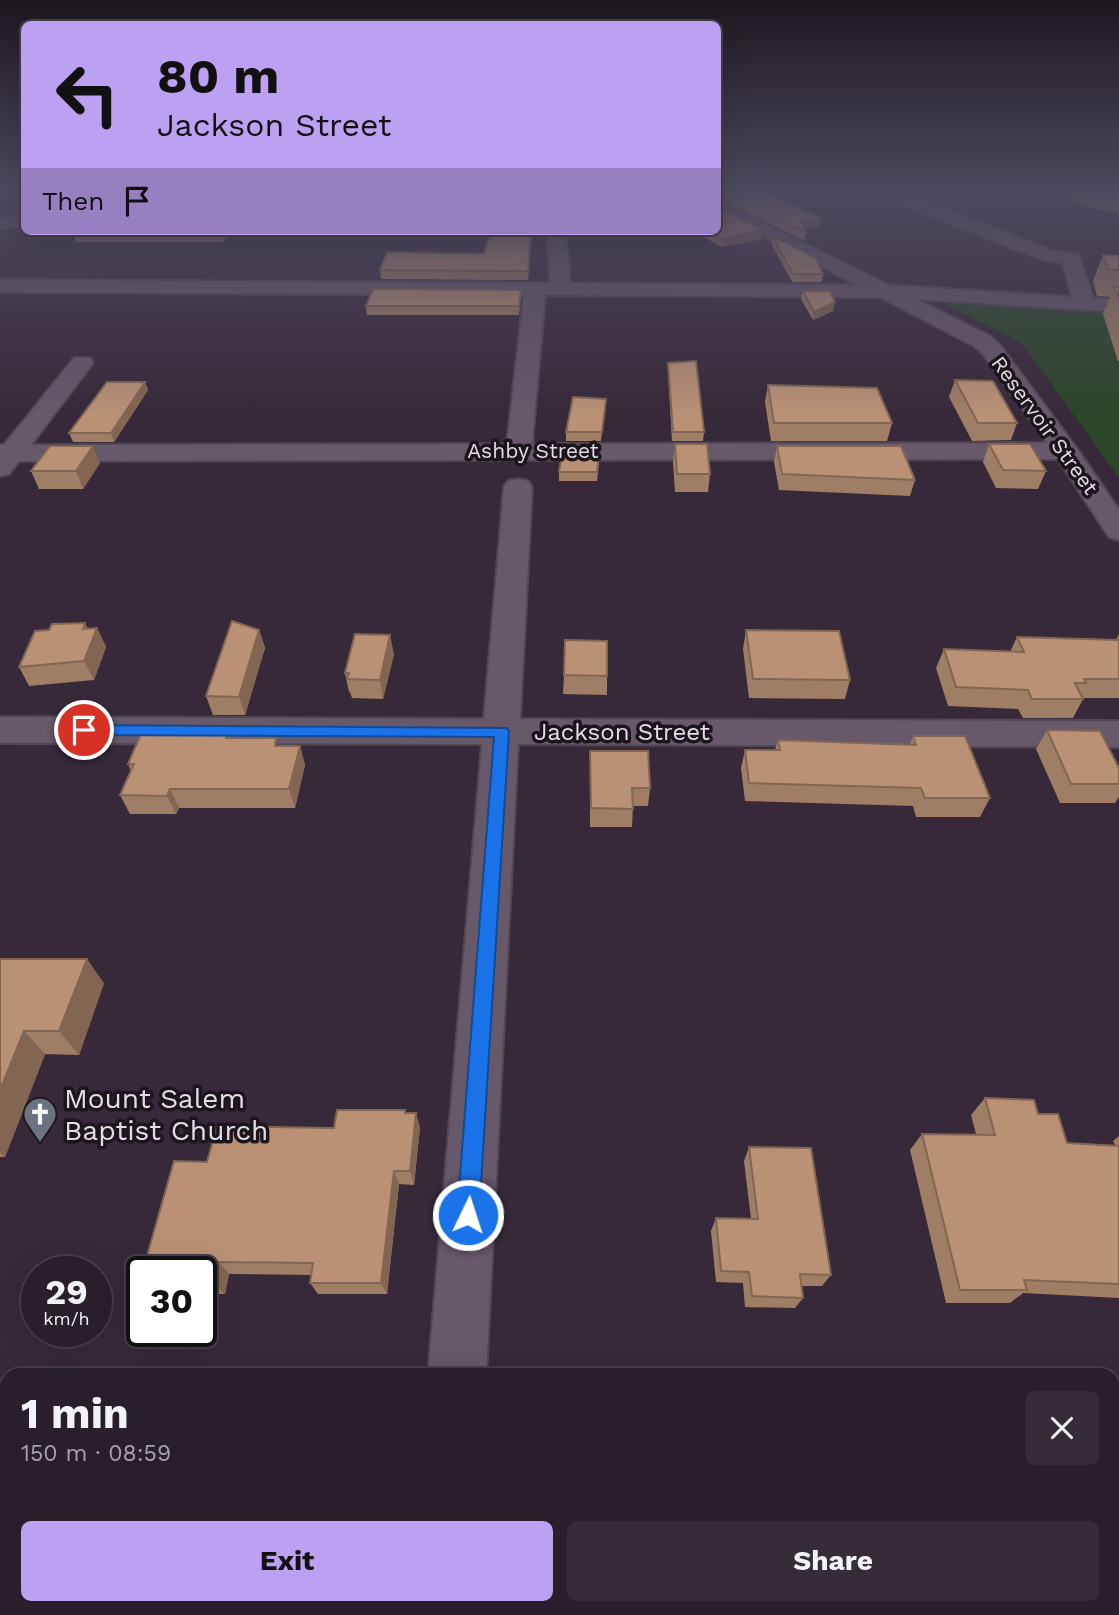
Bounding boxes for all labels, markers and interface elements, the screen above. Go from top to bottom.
text: 80 m [157,47,279,105]
icon: left [42,49,133,140]
text: Jackson Street [157,106,391,144]
icon: arrive [118,182,156,220]
text: Then [42,186,104,216]
street label: Reservoir Street [986,351,1104,499]
street label: Ashby Street [467,438,599,463]
pin [54,700,114,760]
icon: arrive [65,711,103,749]
street label: Jackson Street [534,718,710,746]
place label: Mount Salem Baptist Church [64,1082,268,1147]
church icon: Mount Salem Baptist Church [21,1095,59,1144]
position arrow [431,1178,505,1252]
speed limit sign: 30 [126,1256,217,1347]
text: 29 [45,1271,88,1313]
text: km/h [43,1308,90,1329]
text: 1 min [21,1389,129,1438]
button: close [1025,1391,1099,1465]
text: 150 m · 08:59 [21,1440,171,1467]
button: Exit [21,1521,553,1601]
button: Share [567,1521,1099,1601]

